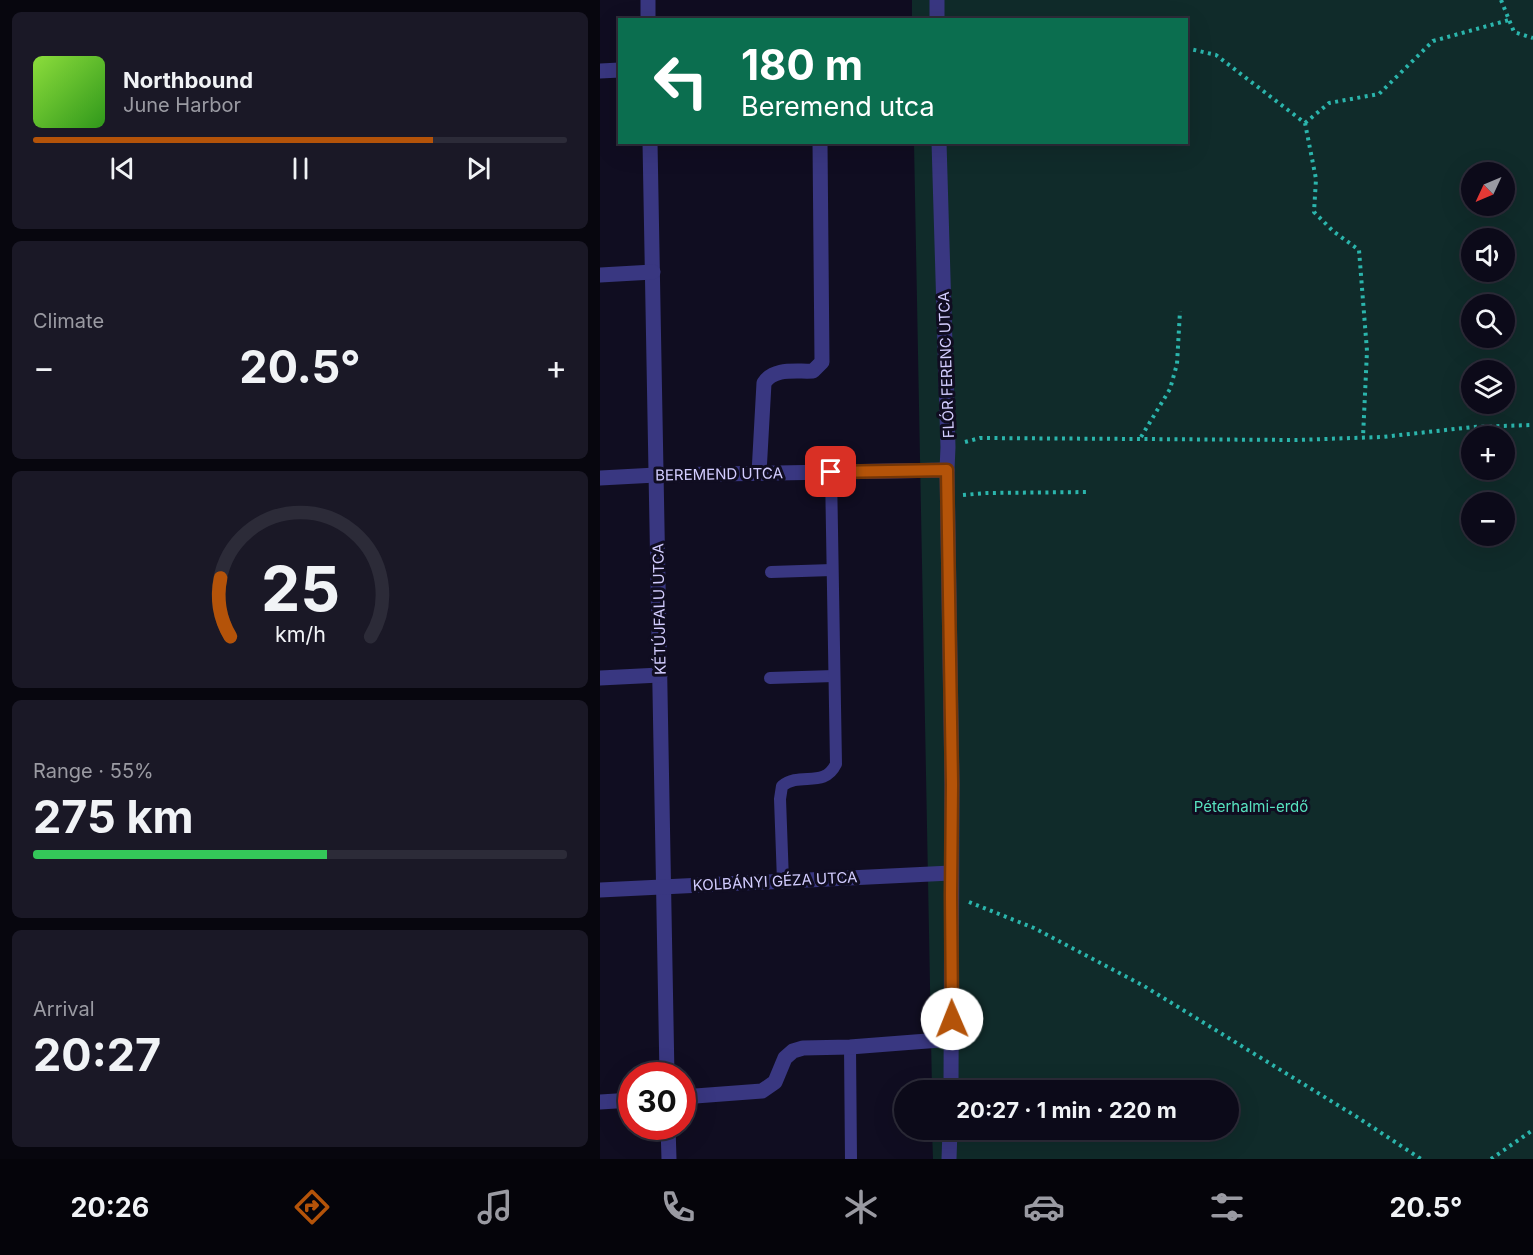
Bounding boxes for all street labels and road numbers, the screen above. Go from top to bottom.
street label: FLÓR FERENC UTCA [934,291,958,439]
street label: BEREMEND UTCA [655,463,783,485]
street label: KÉTÚJFALU UTCA [648,543,670,675]
street label: KOLBÁNYI GÉZA UTCA [692,867,858,895]

